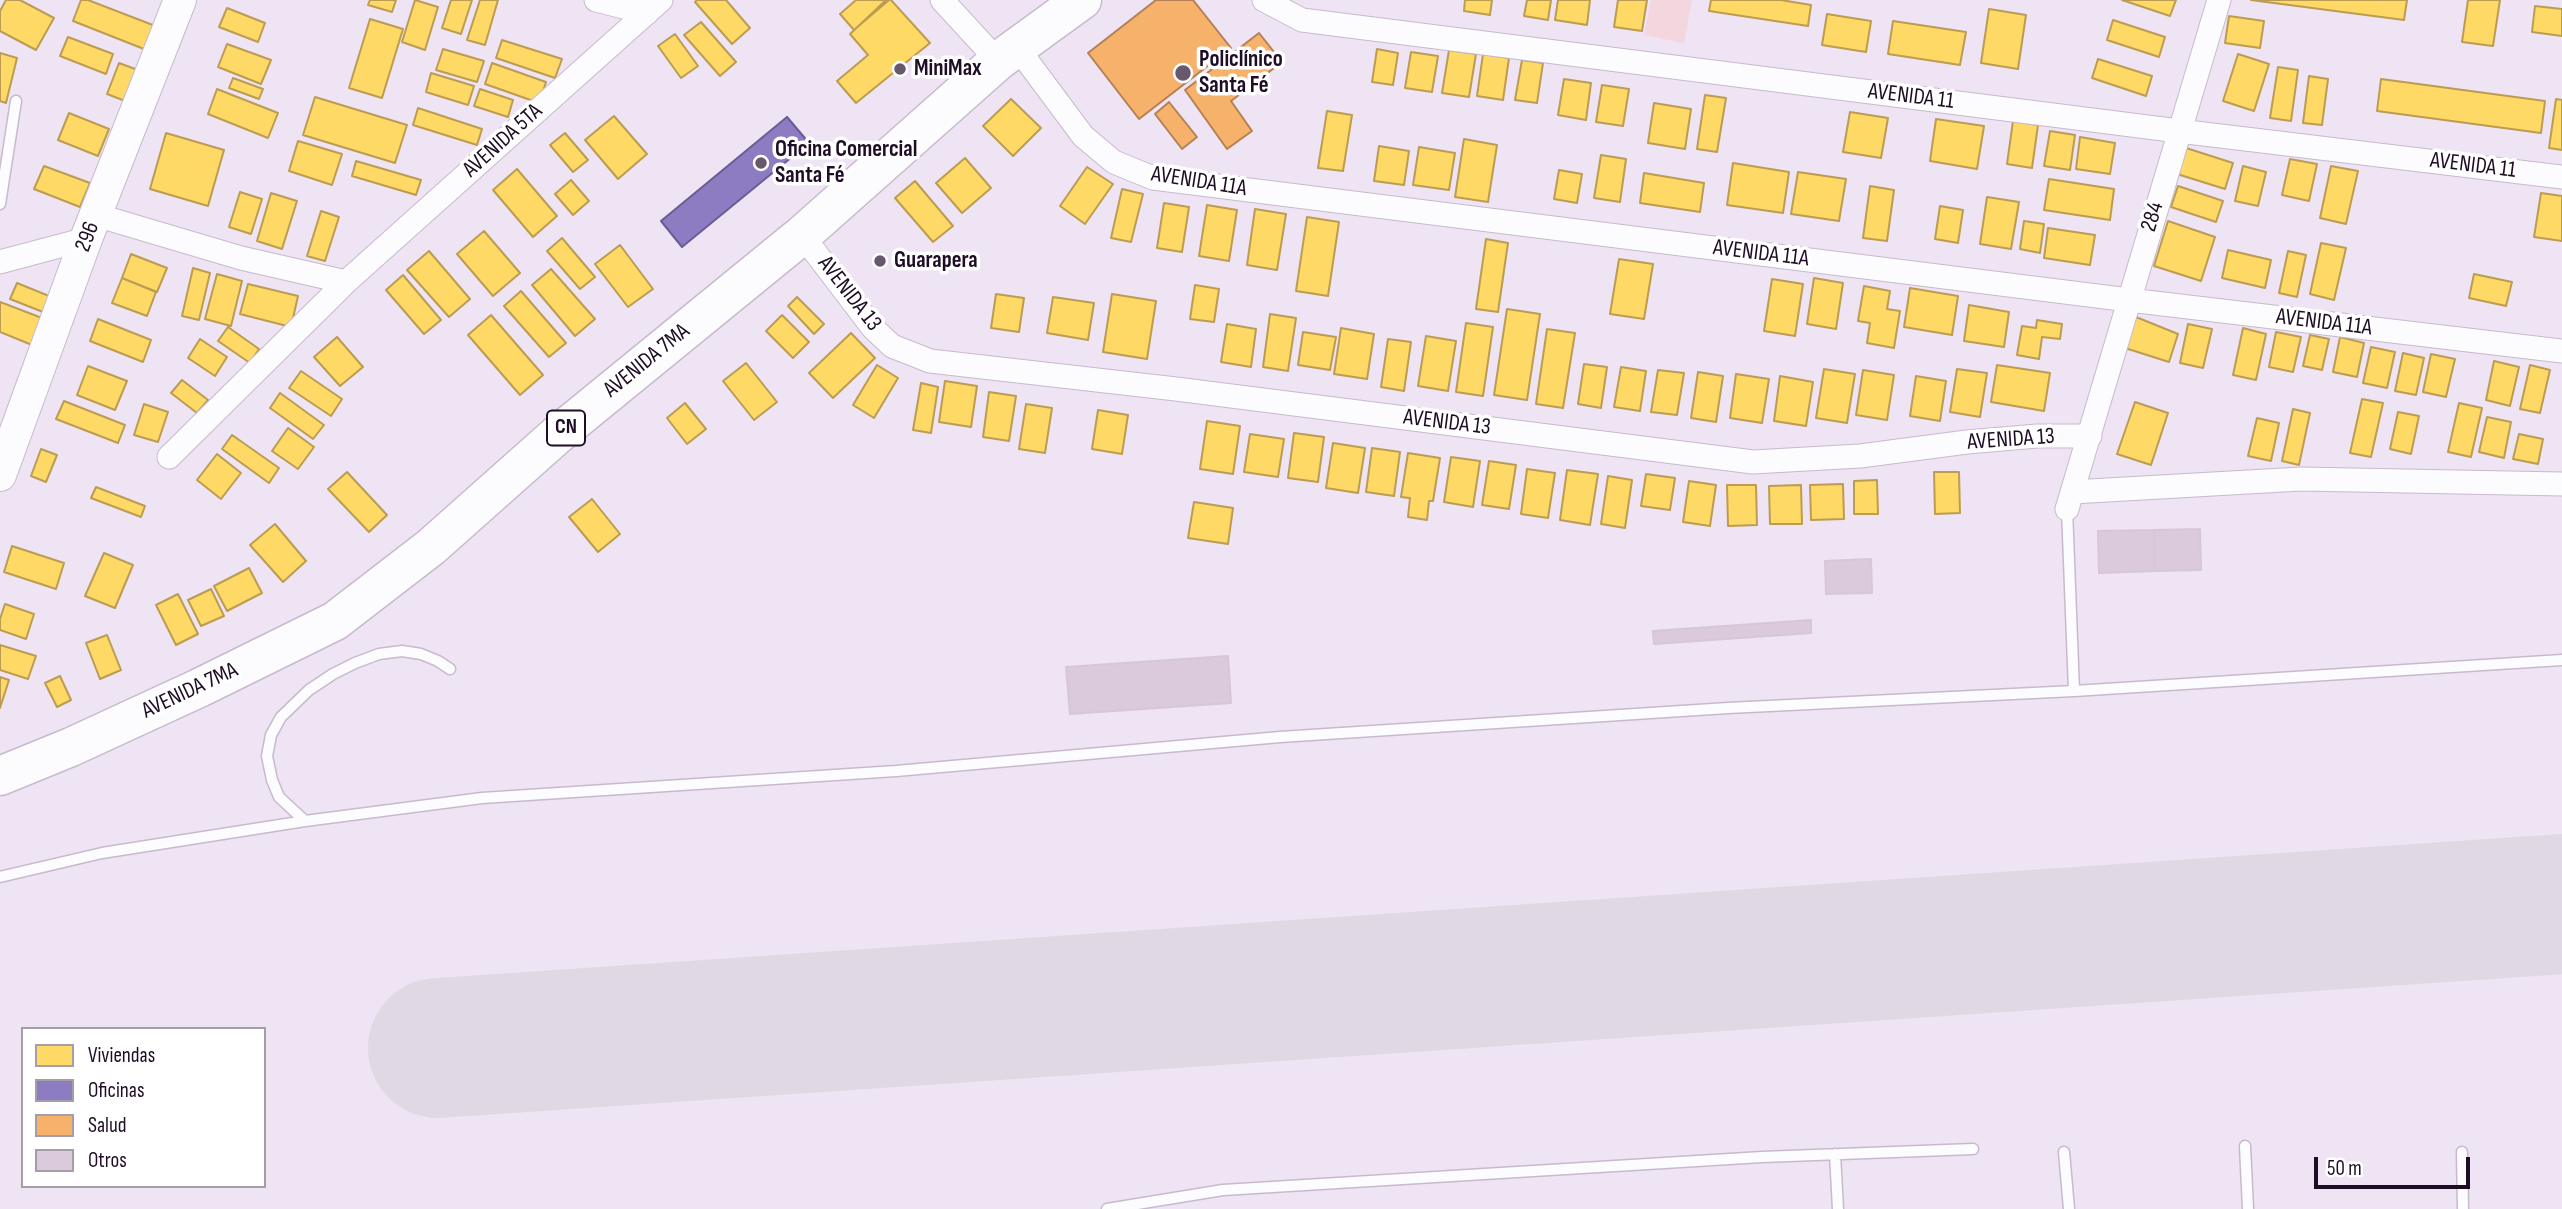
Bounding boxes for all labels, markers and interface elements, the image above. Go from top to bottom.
place label: Policlínico Santa Fé [1199,46,1283,100]
place label: MiniMax [914,55,982,83]
marker: MiniMax [892,61,908,77]
marker: Policlínico Santa Fé [1173,63,1193,83]
street label: AVENIDA 11 [1867,78,1955,116]
street label: AVENIDA 5TA [458,98,548,184]
place label: Oficina Comercial Santa Fé [775,136,917,190]
street label: AVENIDA 11 [2429,147,2517,185]
marker: Oficina Comercial Santa Fé [753,155,769,171]
street label: AVENIDA 11A [1149,161,1249,203]
street label: 284 [2135,199,2171,235]
street label: 296 [70,218,106,256]
street label: AVENIDA 11A [1712,234,1810,274]
place label: Guarapera [894,247,978,275]
street label: AVENIDA 13 [811,251,887,337]
marker: Guarapera [872,253,888,269]
street label: AVENIDA 11A [2275,303,2373,343]
street label: AVENIDA 7MA [598,318,696,404]
street label: AVENIDA 13 [1402,404,1492,442]
road number: CN [547,410,585,446]
street label: AVENIDA 13 [1966,423,2056,457]
street label: AVENIDA 7MA [138,657,242,725]
legend [21,1027,266,1188]
text: Viviendas [88,1043,155,1068]
text: Oficinas [88,1078,144,1103]
text: Salud [88,1113,127,1138]
scale bar [2317,1142,2473,1186]
text: Otros [88,1148,127,1173]
text: 50 m [2327,1156,2362,1181]

